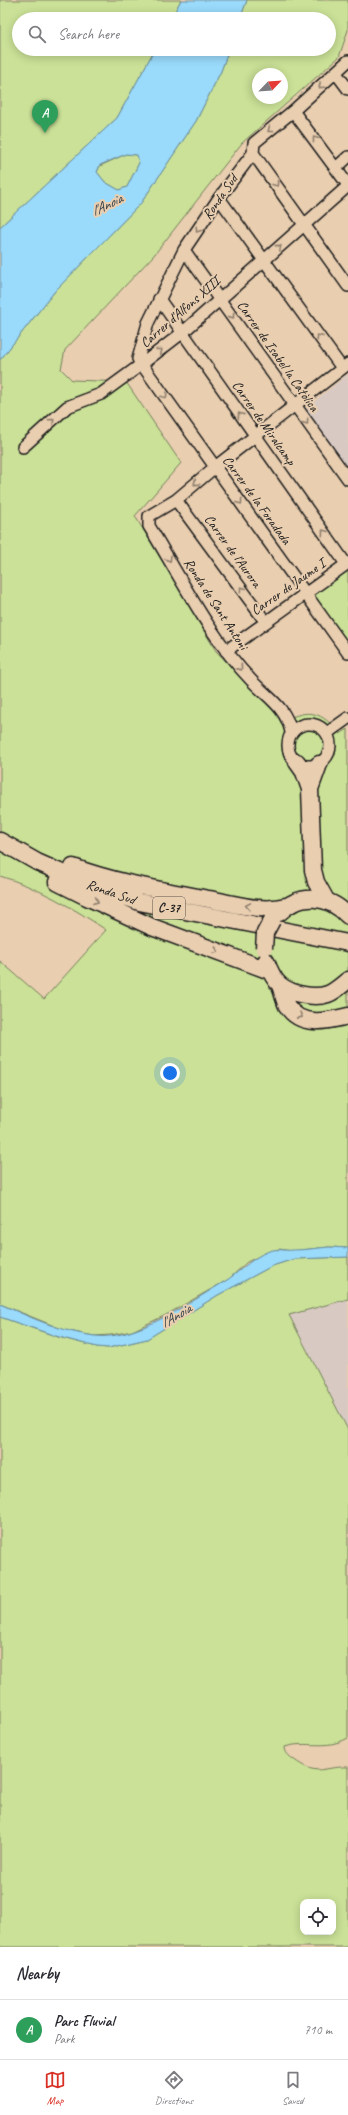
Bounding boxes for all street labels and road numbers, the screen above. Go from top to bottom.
street label: Ronda Sud [199,169,243,223]
street label: Carrer d'Alfons XIII [137,271,226,351]
street label: Carrer de Isabel la Catòlica [233,297,323,416]
street label: Carrer de Miralcamp [228,377,300,469]
street label: Carrer de la Foradada [219,452,296,549]
street label: Carrer de l'Aurora [201,511,266,592]
street label: Carrer de Jaume I [248,553,331,619]
street label: Ronda de Sant Antoni [180,555,253,655]
street label: Ronda Sud [84,876,140,909]
road number: C-37 [153,897,185,919]

